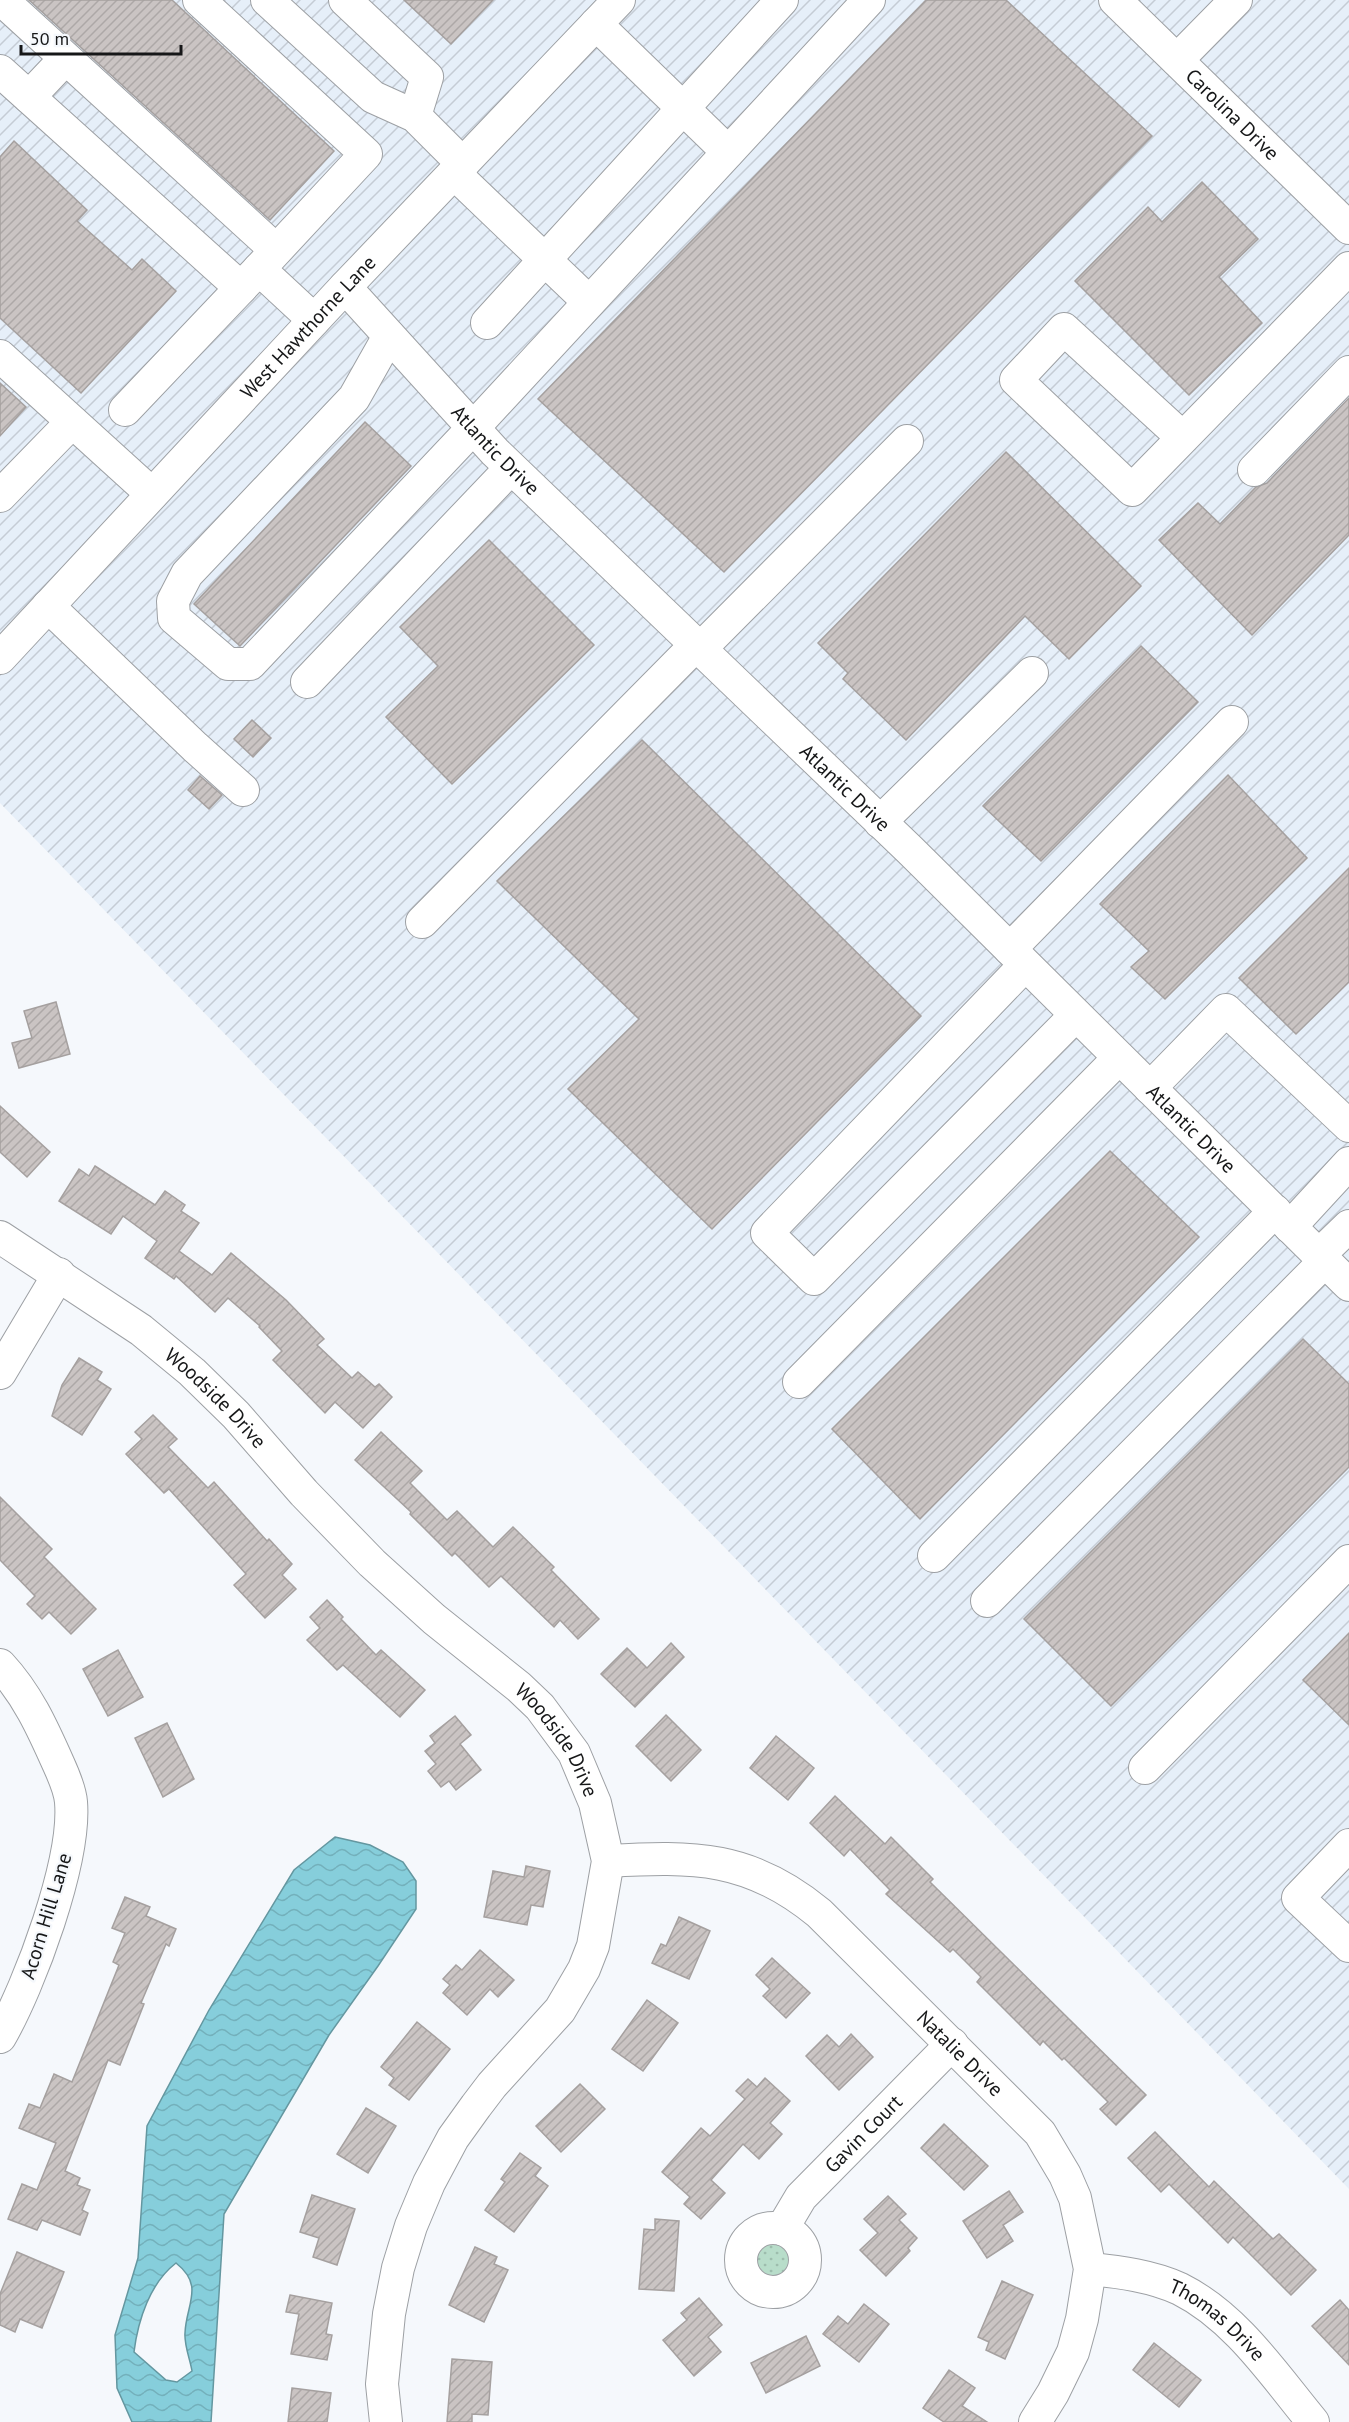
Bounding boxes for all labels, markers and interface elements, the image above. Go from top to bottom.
scale bar [21,18,182,56]
text: 50 m [30,27,69,50]
street label: Carolina Drive [1180,63,1285,166]
street label: West Hawthorne Lane [235,250,381,404]
street label: Atlantic Drive [446,400,545,501]
street label: Atlantic Drive [794,738,896,837]
street label: Atlantic Drive [1141,1079,1242,1179]
street label: Woodside Drive [159,1342,272,1454]
street label: Woodside Drive [510,1677,604,1801]
street label: Acorn Hill Lane [14,1850,78,1982]
street label: Natalie Drive [911,2005,1009,2102]
street label: Gavin Court [819,2089,908,2178]
street label: Thomas Drive [1165,2273,1271,2366]

